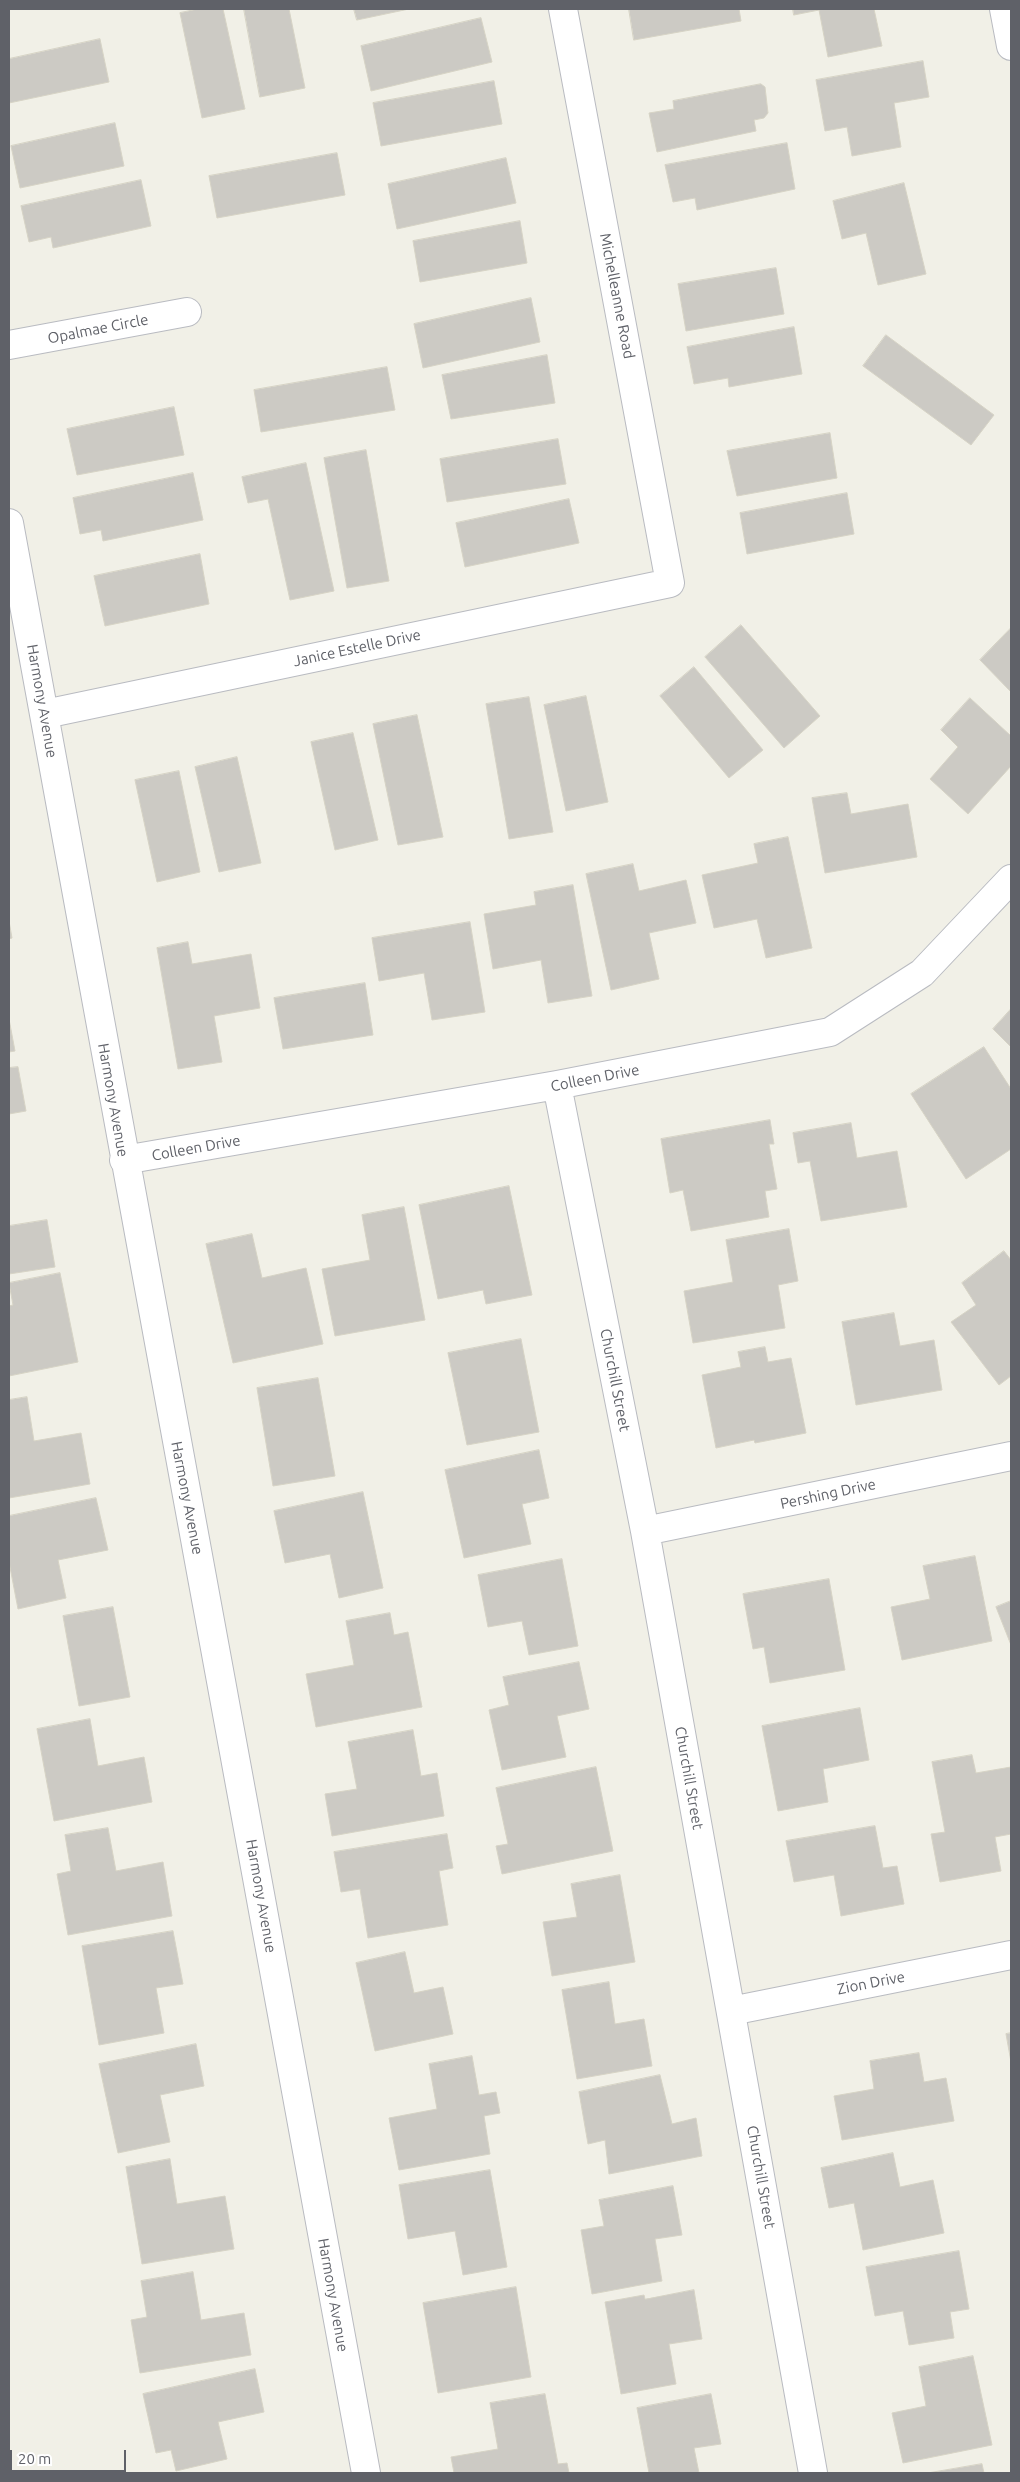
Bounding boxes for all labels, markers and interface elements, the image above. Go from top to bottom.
street label: Michelleanne Road [596,232,638,360]
street label: Opalmae Circle [46,310,150,348]
street label: Janice Estelle Drive [292,626,422,670]
street label: Harmony Avenue [23,643,61,759]
street label: Harmony Avenue [94,1042,132,1158]
street label: Colleen Drive [549,1061,641,1095]
street label: Colleen Drive [150,1131,242,1165]
street label: Churchill Street [596,1327,634,1433]
street label: Harmony Avenue [167,1440,207,1556]
street label: Pershing Drive [778,1475,878,1513]
street label: Churchill Street [671,1725,707,1831]
street label: Harmony Avenue [242,1838,280,1954]
street label: Zion Drive [836,1968,906,1998]
street label: Churchill Street [743,2124,779,2230]
street label: Harmony Avenue [314,2237,352,2353]
scale bar [12,2440,129,2472]
text: 20 m [18,2450,51,2467]

